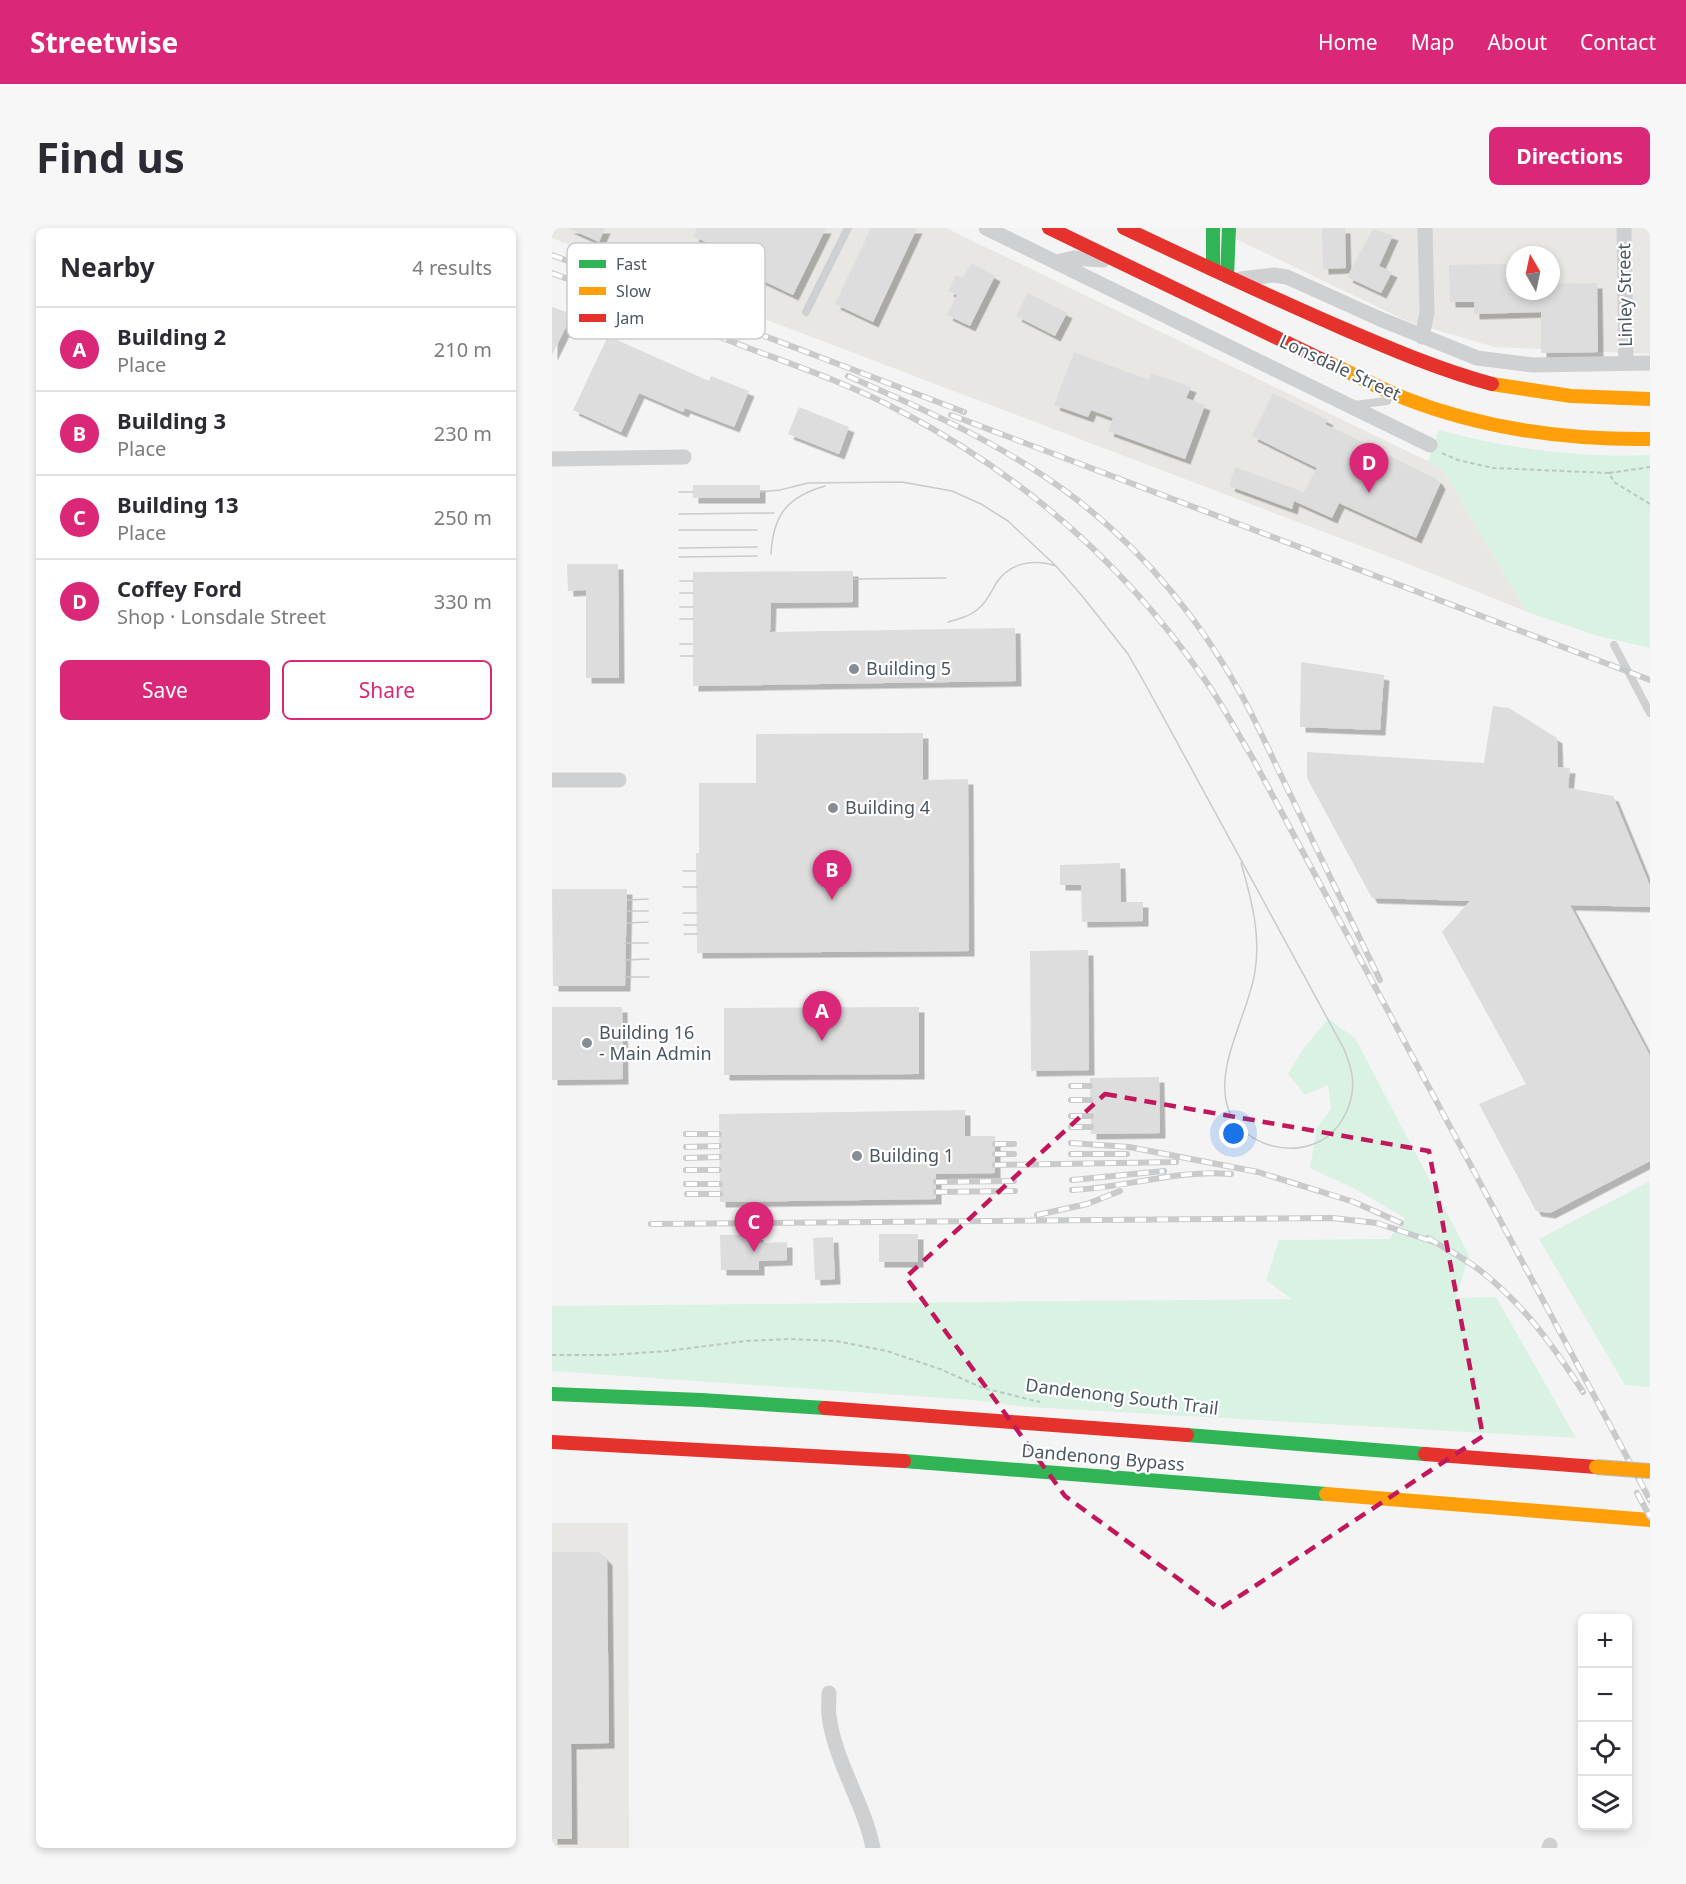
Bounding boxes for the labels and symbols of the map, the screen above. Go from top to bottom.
street label: Linley Street [1611,242,1637,347]
legend [567,243,765,339]
north arrow [1506,246,1560,300]
text: Fast [616,253,647,275]
text: Slow [616,280,651,302]
text: Jam [614,307,644,329]
street label: Lonsdale Street [1276,329,1405,406]
pin: D [1350,444,1388,493]
place label: Building 5 [866,656,951,680]
marker: Building 5 [847,662,861,676]
place label: Building 4 [845,795,930,819]
marker: Building 4 [826,801,840,815]
pin: B [812,850,852,900]
pin: A [802,992,842,1041]
place label: Building 16 - Main Admin [599,1020,712,1065]
marker: Building 16 - Main Admin [580,1036,594,1050]
your location [1219,1119,1248,1148]
place label: Building 1 [869,1143,954,1167]
marker: Building 1 [850,1149,864,1163]
pin: C [734,1202,774,1252]
street label: Dandenong South Trail [1024,1372,1220,1420]
street label: Dandenong Bypass [1020,1438,1186,1476]

